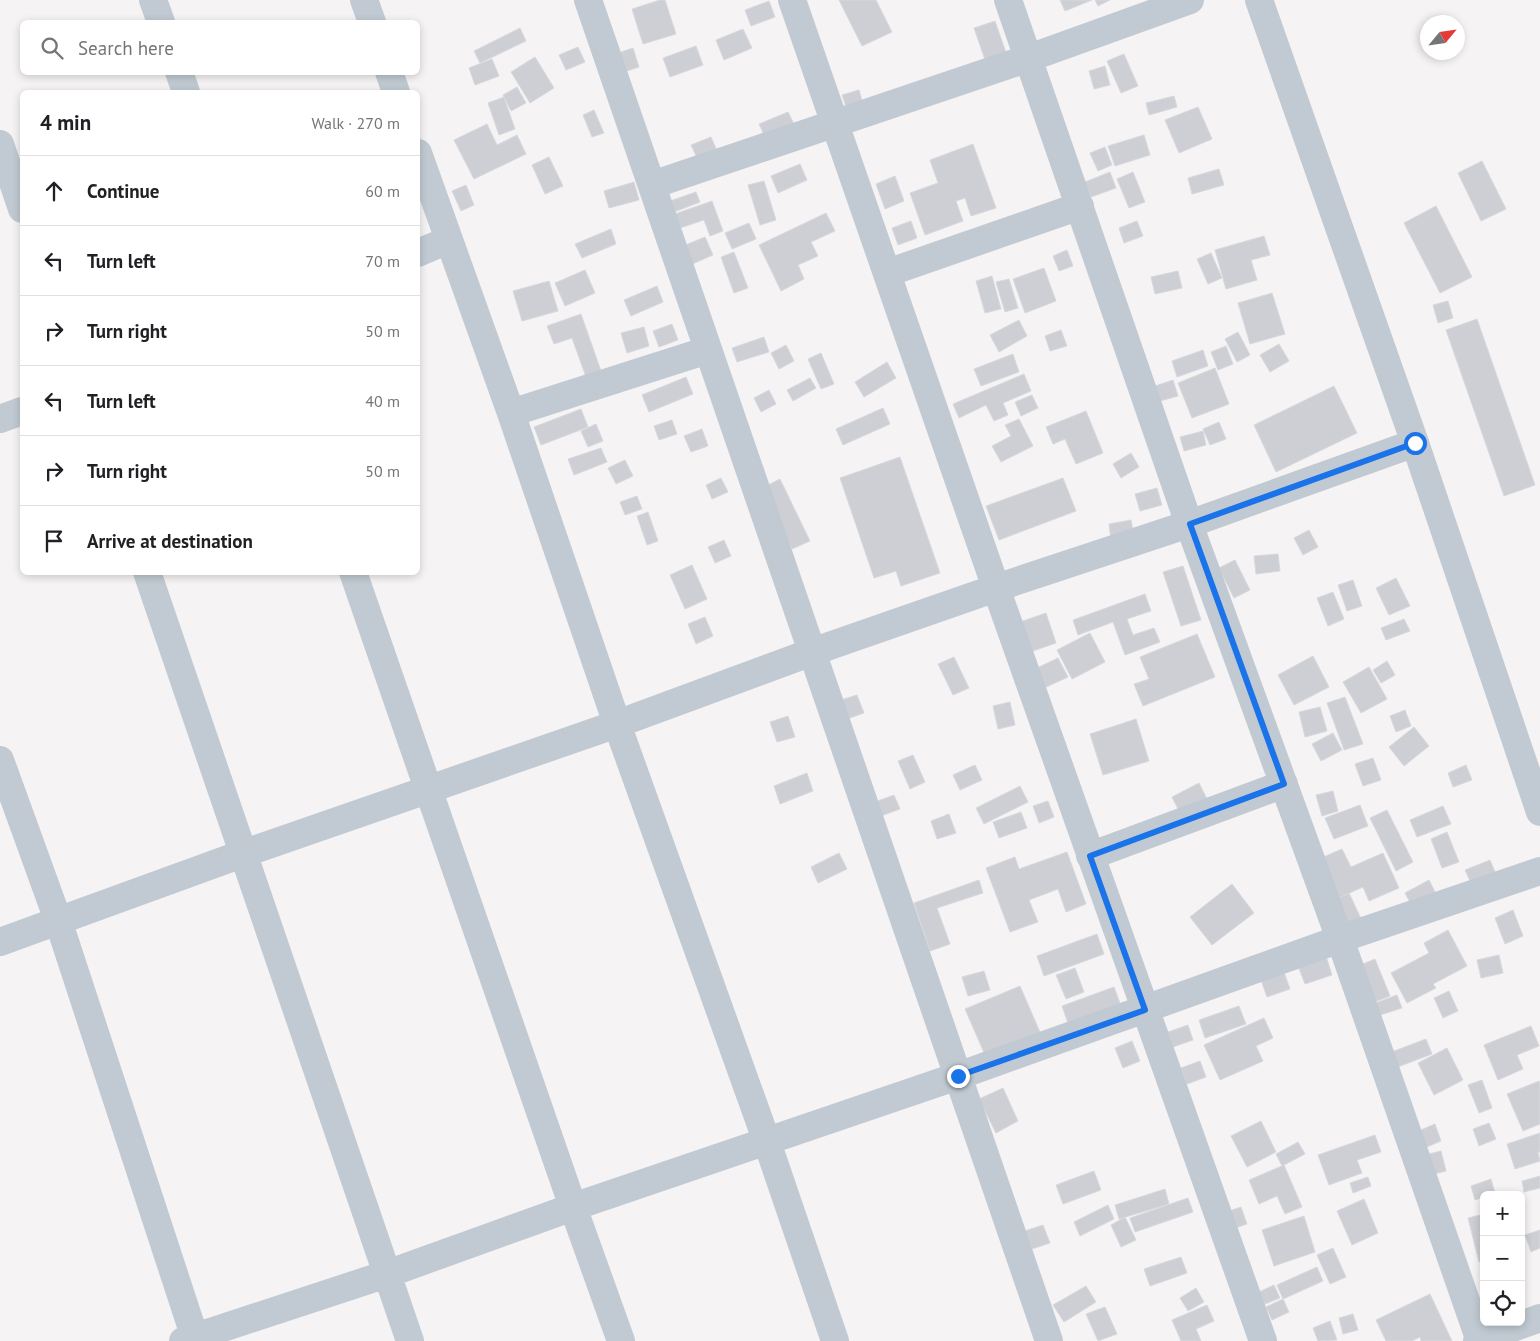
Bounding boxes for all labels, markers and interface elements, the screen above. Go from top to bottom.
north arrow [1420,15,1465,60]
search box [20,20,420,75]
icon: search [38,34,66,62]
text: Search here [78,36,174,60]
text: 4 min [40,109,91,136]
text: Walk · 270 m [311,113,400,133]
icon: ahead [40,177,68,205]
text: Continue [87,179,159,203]
text: 60 m [365,181,400,201]
icon: left [40,247,68,275]
text: Turn left [87,249,156,273]
text: 70 m [365,251,400,271]
icon: right [40,317,68,345]
text: Turn right [87,319,167,343]
text: 50 m [365,321,400,341]
icon: left [40,387,68,415]
text: Turn left [87,389,156,413]
text: 40 m [365,391,400,411]
route start [1404,432,1427,455]
icon: right [40,457,68,485]
text: Turn right [87,459,167,483]
text: 50 m [365,461,400,481]
icon: arrive [40,527,68,555]
text: Arrive at destination [87,529,253,553]
route end [947,1065,970,1088]
map controls [1480,1191,1525,1326]
button: + [1480,1191,1525,1236]
button: − [1480,1236,1525,1281]
button: locate [1480,1281,1525,1326]

